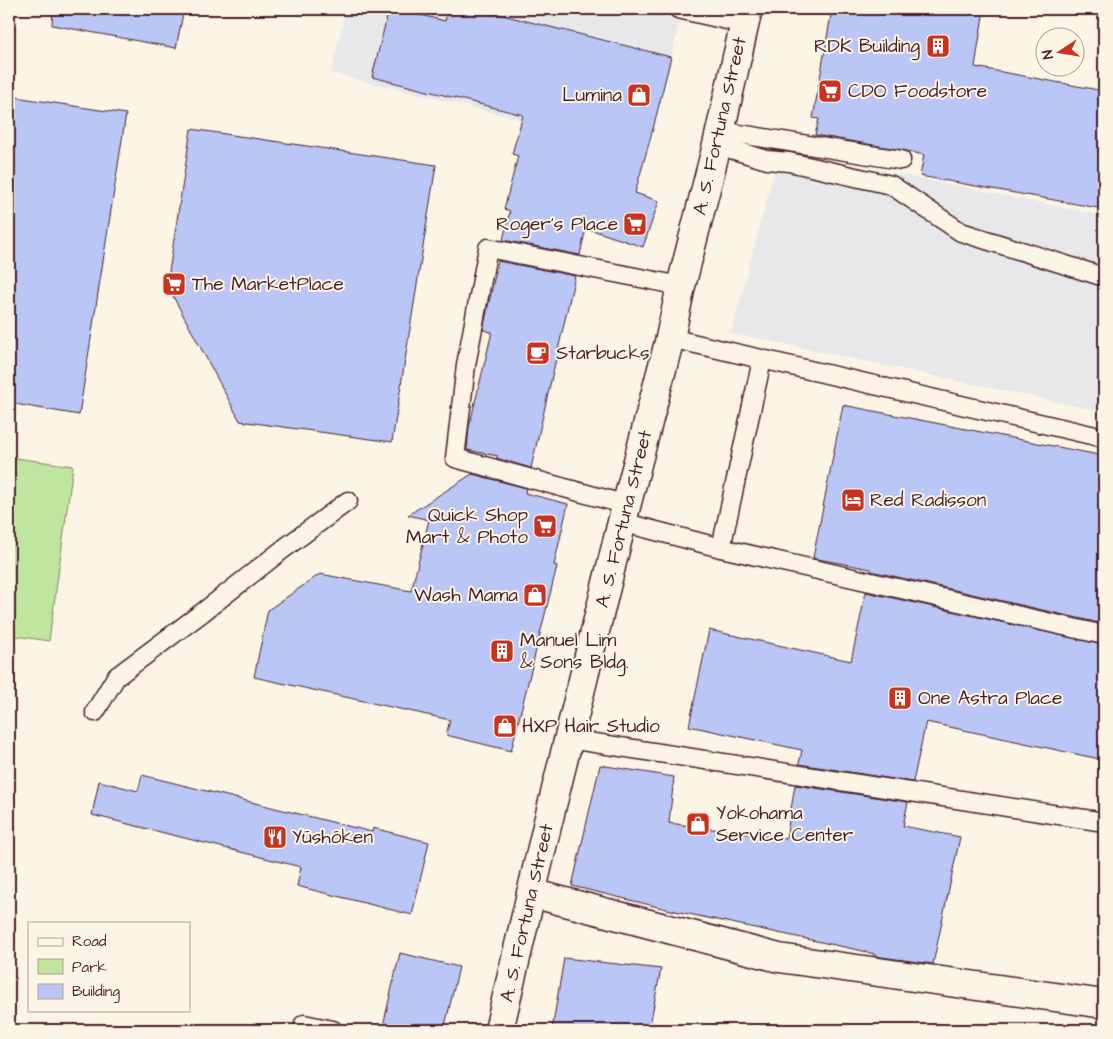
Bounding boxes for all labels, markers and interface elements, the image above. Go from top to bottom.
north arrow [1036,28,1086,78]
place label: RDK Building [814,33,920,61]
building icon: RDK Building [925,33,951,59]
street label: A. S. Fortuna Street [686,34,754,218]
text: N [1038,48,1059,61]
supermarket icon: CDO Foodstore [817,78,843,104]
place label: CDO Foodstore [848,78,987,105]
place label: Lumina [562,82,622,109]
shop icon: Lumina [626,82,652,108]
place label: Roger's Place [496,211,618,239]
supermarket icon: Roger's Place [622,211,648,237]
supermarket icon: The MarketPlace [161,271,187,297]
place label: The MarketPlace [192,271,344,298]
cafe icon: Starbucks [525,340,551,366]
place label: Starbucks [556,340,650,367]
street label: A. S. Fortuna Street [589,427,659,611]
hotel icon: Red Radisson [840,487,866,513]
place label: Red Radisson [870,487,986,514]
place label: Quick Shop Mart & Photo [406,502,528,551]
supermarket icon: Quick Shop Mart & Photo [532,513,558,539]
place label: Wash Mama [414,582,518,609]
shop icon: Wash Mama [522,582,548,608]
place label: Manuel Lim & Sons Bldg. [520,627,629,677]
building icon: Manuel Lim & Sons Bldg. [489,638,515,664]
building icon: One Astra Place [887,685,913,711]
place label: One Astra Place [918,685,1062,712]
shop icon: HXP Hair Studio [492,713,518,739]
place label: HXP Hair Studio [522,713,660,740]
place label: Yokohama Service Center [716,800,854,849]
shop icon: Yokohama Service Center [685,811,711,837]
street label: A. S. Fortuna Street [493,821,561,1005]
restaurant icon: Yūshōken [262,824,288,850]
place label: Yūshōken [292,824,373,851]
legend [28,922,190,1012]
text: Road [72,931,107,952]
text: Park [72,957,107,978]
text: Building [72,981,120,1003]

